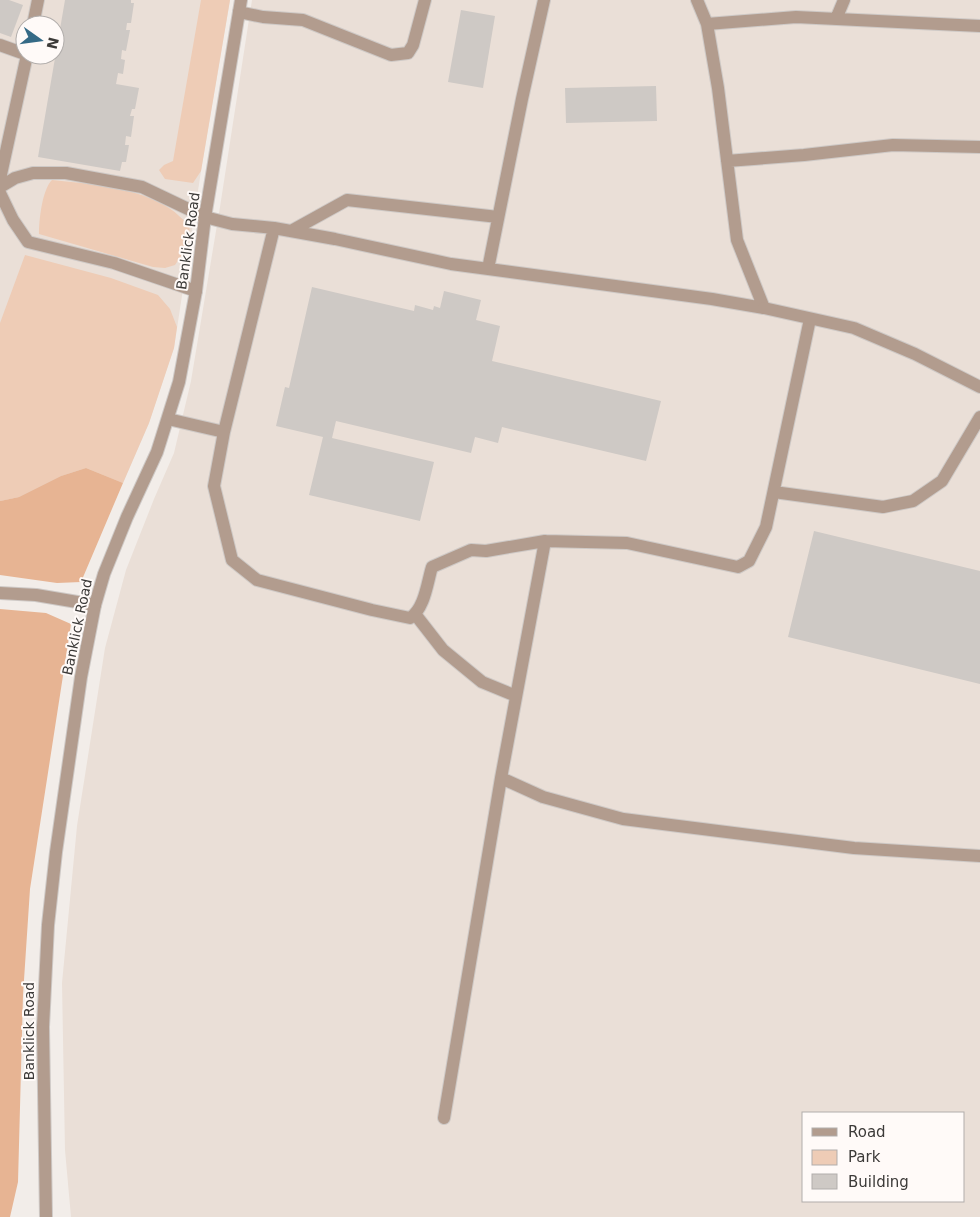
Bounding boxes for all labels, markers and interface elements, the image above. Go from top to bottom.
north arrow [15,15,65,65]
text: N [43,36,62,51]
street label: Banklick Road [173,191,203,291]
street label: Banklick Road [59,577,95,677]
street label: Banklick Road [21,982,37,1080]
legend [802,1112,965,1202]
text: Road [848,1123,886,1141]
text: Park [848,1148,881,1166]
text: Building [848,1173,909,1191]

